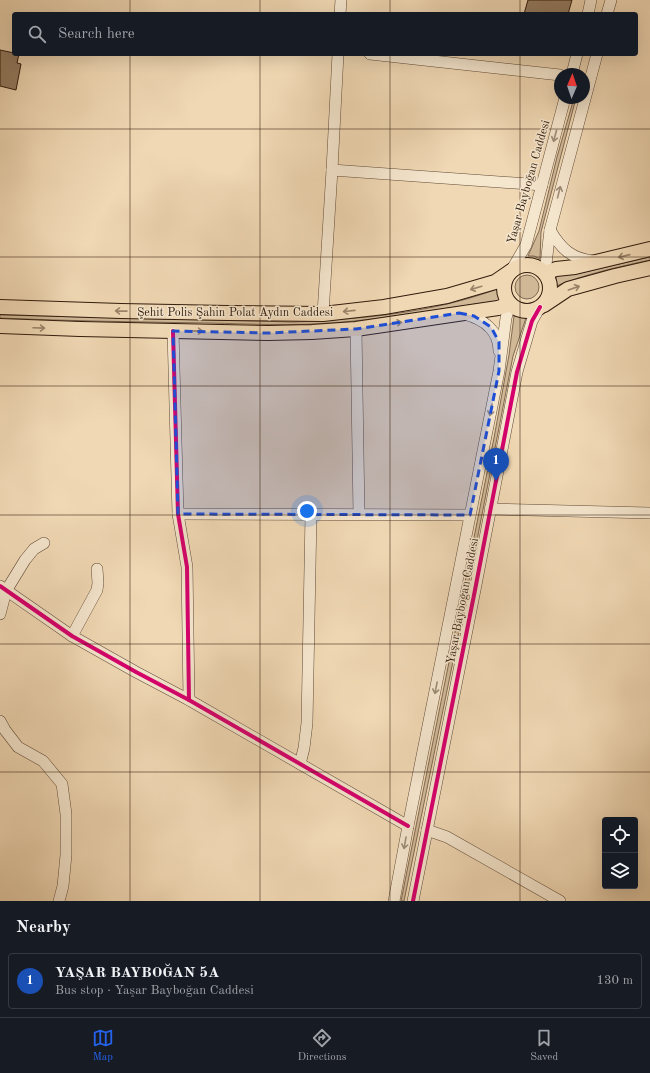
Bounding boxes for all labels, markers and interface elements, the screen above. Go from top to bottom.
search box [12,12,638,56]
icon: search [26,23,48,45]
text: Search here [58,27,135,42]
north arrow [554,68,590,104]
street label: Yaşar Bayboğan Caddesi [505,119,552,246]
one-way arrow [551,129,558,142]
one-way arrow [556,186,564,199]
one-way arrow [618,252,631,260]
one-way arrow [567,284,580,291]
one-way arrow [470,285,483,292]
one-way arrow [115,307,128,315]
street label: Şehit Polis Şahin Polat Aydın Caddesi [137,307,333,319]
one-way arrow [343,307,356,315]
one-way arrow [389,319,402,327]
one-way arrow [32,324,45,331]
one-way arrow [190,328,203,335]
one-way arrow [487,403,495,416]
pin: 1 [483,448,509,481]
your location [297,501,317,521]
street label: Yaşar Bayboğan Caddesi [445,537,481,665]
one-way arrow [432,681,440,694]
map controls [602,817,638,889]
button: locate [602,817,638,853]
one-way arrow [401,836,409,849]
button: layers [602,853,638,889]
text: Nearby [16,919,71,936]
text: YAŞAR BAYBOĞAN 5A [55,966,219,981]
text: 1 [26,974,34,987]
text: 130 m [596,974,633,987]
text: Bus stop · Yaşar Bayboğan Caddesi [55,984,254,997]
tab: Map [92,1027,114,1065]
tab: Directions [298,1027,346,1065]
tab: Saved [530,1027,558,1065]

